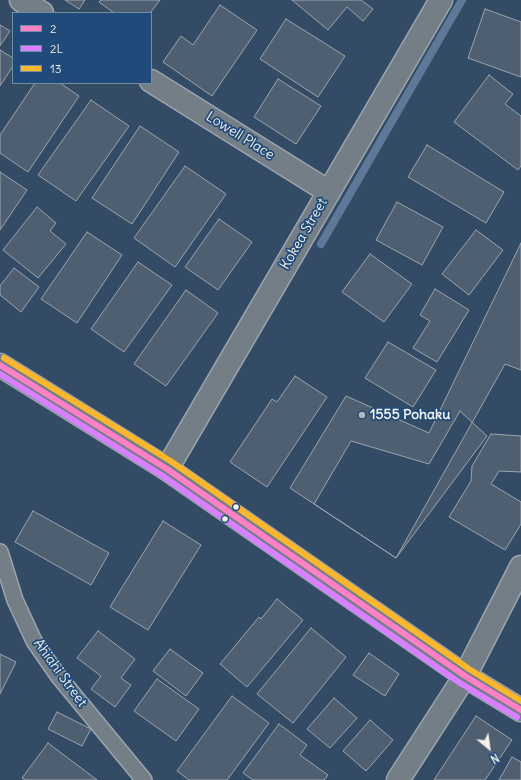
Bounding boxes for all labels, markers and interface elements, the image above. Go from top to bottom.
legend [12,12,152,84]
text: 2 [50,21,57,36]
text: 2L [50,41,63,56]
text: 13 [50,61,62,76]
street label: Lowell Place [203,108,277,164]
street label: Kokea Street [277,195,331,273]
place label: 1555 Pohaku [370,407,450,423]
marker: 1555 Pohaku [357,410,367,420]
unlabelled marker [231,502,241,512]
unlabelled marker [220,514,230,524]
street label: Ahiahi Street [30,636,90,710]
north arrow [469,728,509,768]
text: N [488,751,502,766]

